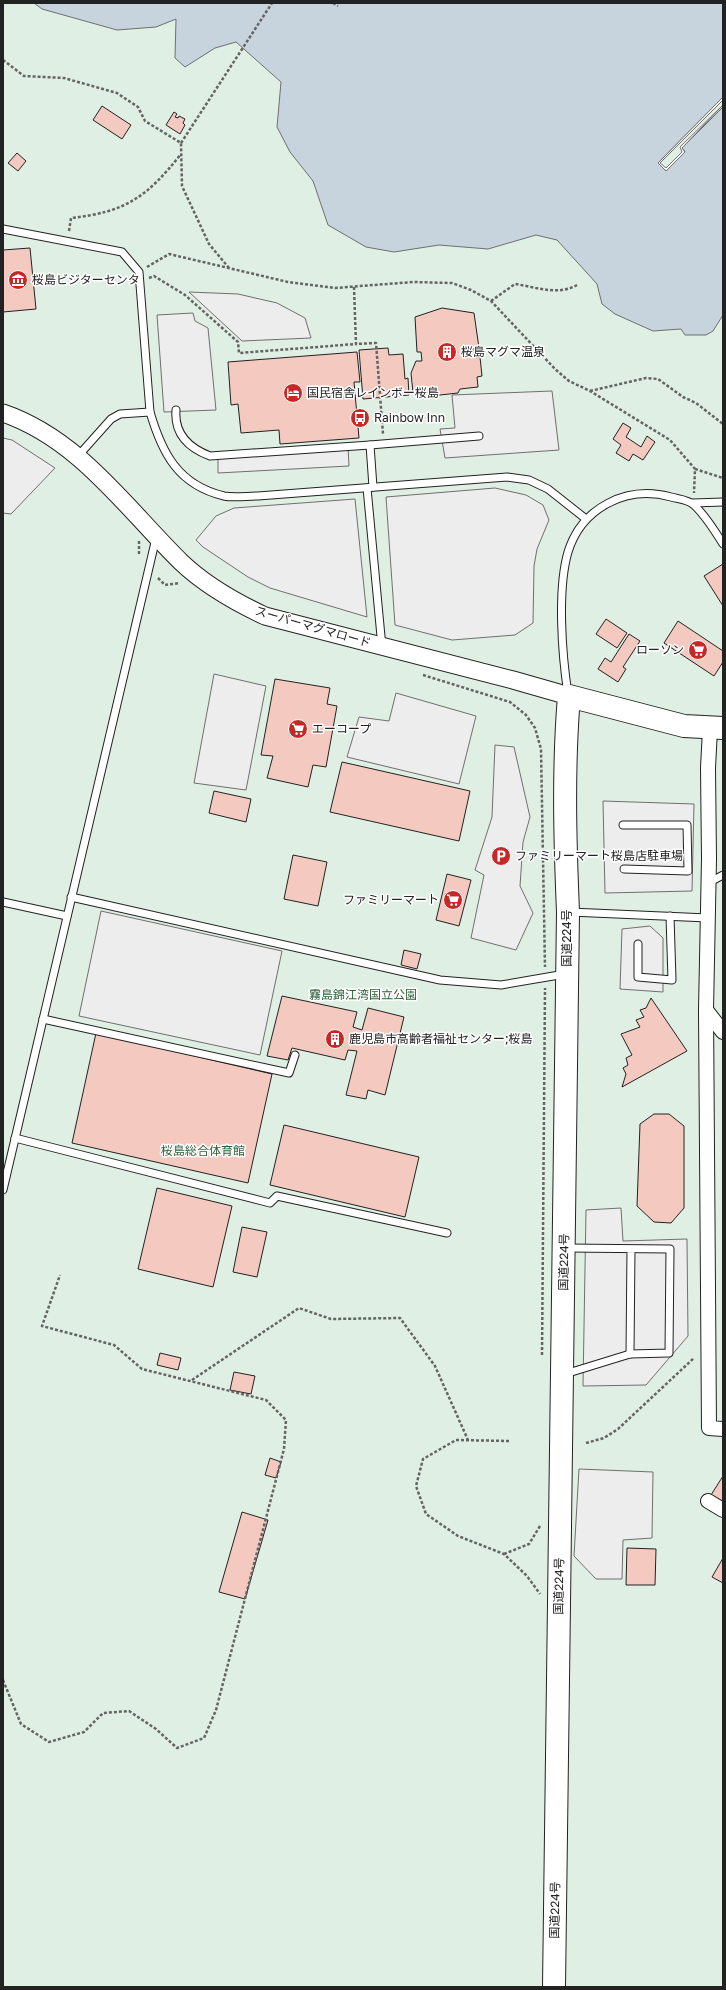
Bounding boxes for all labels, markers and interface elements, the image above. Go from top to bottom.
museum icon: 桜島ビジターセンタ [7,269,29,291]
place label: 桜島ビジターセンタ [32,272,140,287]
building icon: 桜島マグマ温泉 [436,341,458,363]
place label: 桜島マグマ温泉 [461,344,545,359]
hotel icon: 国民宿舎レインボー桜島 [282,382,304,404]
place label: 国民宿舎レインボー桜島 [307,385,439,400]
bus stop icon: Rainbow Inn [349,407,371,429]
place label: Rainbow Inn [374,410,445,425]
street label: スーパーマグマロード [253,603,373,650]
supermarket icon: ローソン [687,639,709,661]
place label: ローソン [636,642,684,657]
supermarket icon: エーコープ [287,718,309,740]
place label: エーコープ [312,721,371,736]
parking icon: ファミリーマート桜島店駐車場 [490,845,512,867]
place label: ファミリーマート桜島店駐車場 [515,848,683,863]
supermarket icon: ファミリーマート [442,889,464,911]
place label: ファミリーマート [343,892,439,907]
street label: 国道224号 [559,909,574,967]
park label: 霧島錦江湾国立公園 [309,987,417,1002]
building icon: 鹿児島市高齢者福祉センター;桜島 [324,1028,346,1050]
place label: 鹿児島市高齢者福祉センター;桜島 [349,1031,533,1046]
park label: 桜島総合体育館 [161,1143,245,1158]
street label: 国道224号 [556,1233,571,1291]
street label: 国道224号 [551,1557,566,1615]
street label: 国道224号 [547,1881,562,1939]

